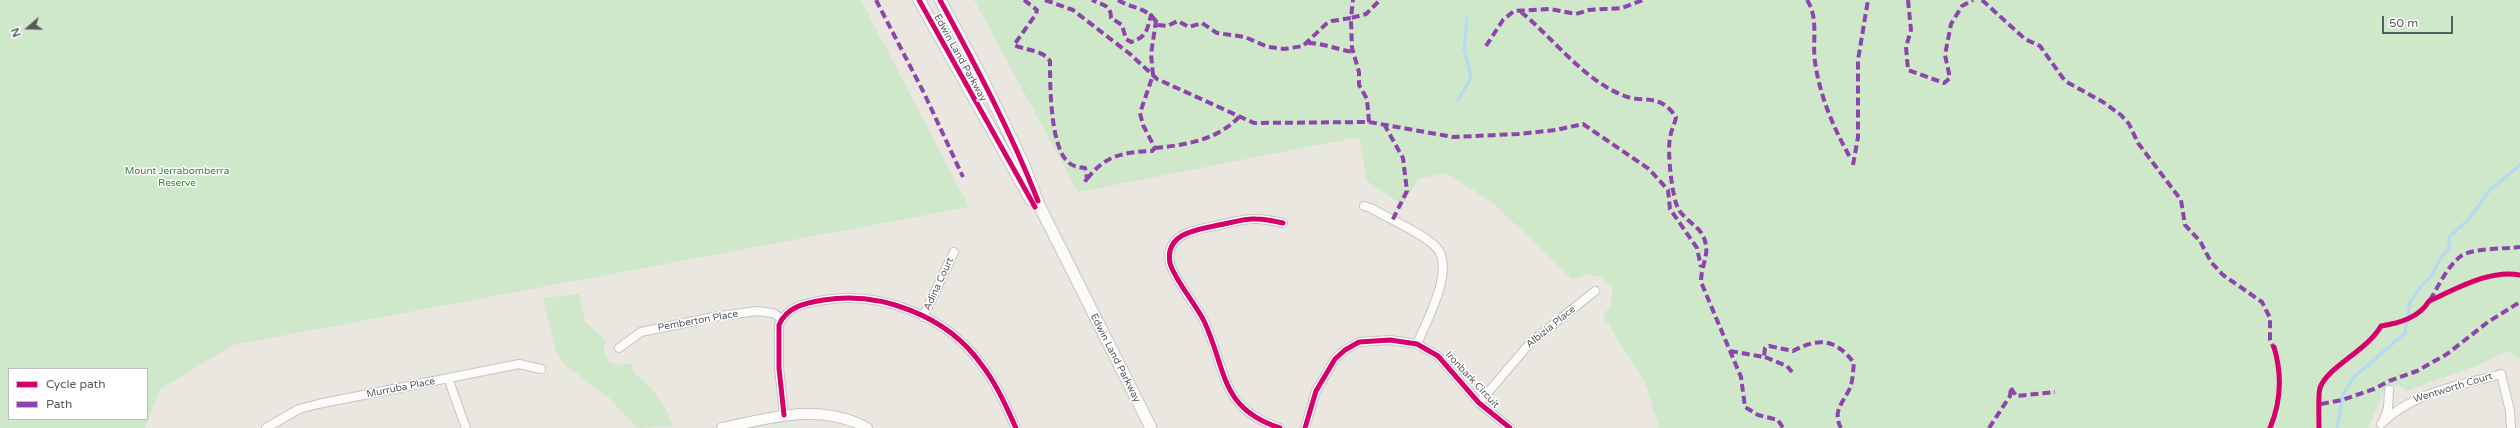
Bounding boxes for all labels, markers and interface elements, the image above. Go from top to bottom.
north arrow [8,8,48,48]
scale bar [2384,8,2455,34]
street label: Edwin Land Parkway [931,12,989,104]
text: 50 m [2389,16,2418,30]
text: N [9,26,24,39]
park label: Mount Jerrabomberra Reserve [125,165,229,188]
street label: Adina Court [922,256,956,312]
street label: Albizia Place [1524,303,1578,351]
street label: Pemberton Place [657,308,739,334]
street label: Edwin Land Parkway [1087,312,1143,404]
street label: Ironbark Circuit [1443,349,1501,411]
legend [8,368,148,420]
street label: Wentworth Court [2412,370,2494,406]
street label: Murruba Place [366,375,436,401]
text: Cycle path [46,377,105,391]
text: Path [46,397,72,411]

